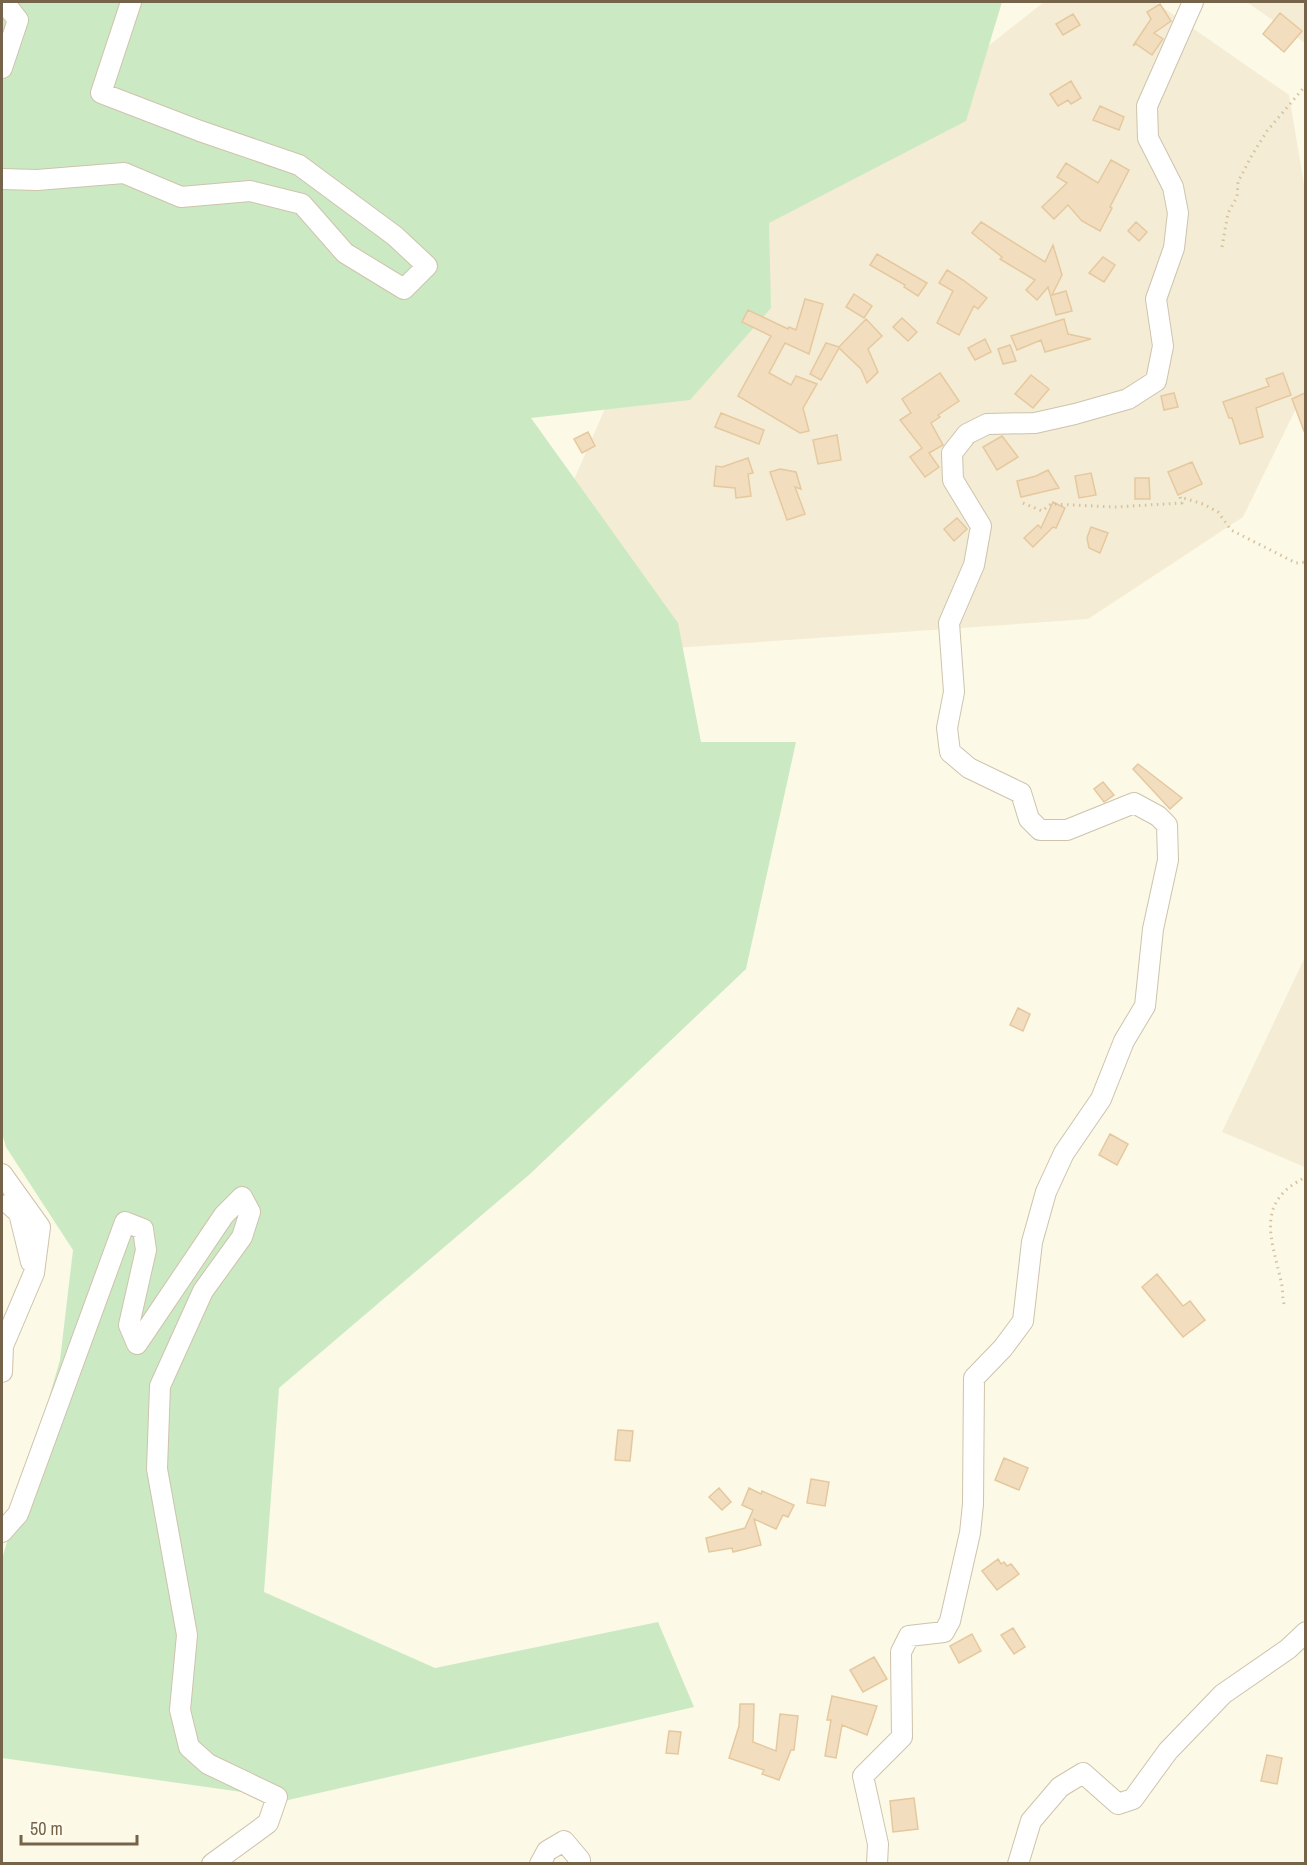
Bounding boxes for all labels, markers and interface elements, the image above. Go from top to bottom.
scale bar [21,1808,136,1846]
text: 50 m [30,1816,63,1841]

